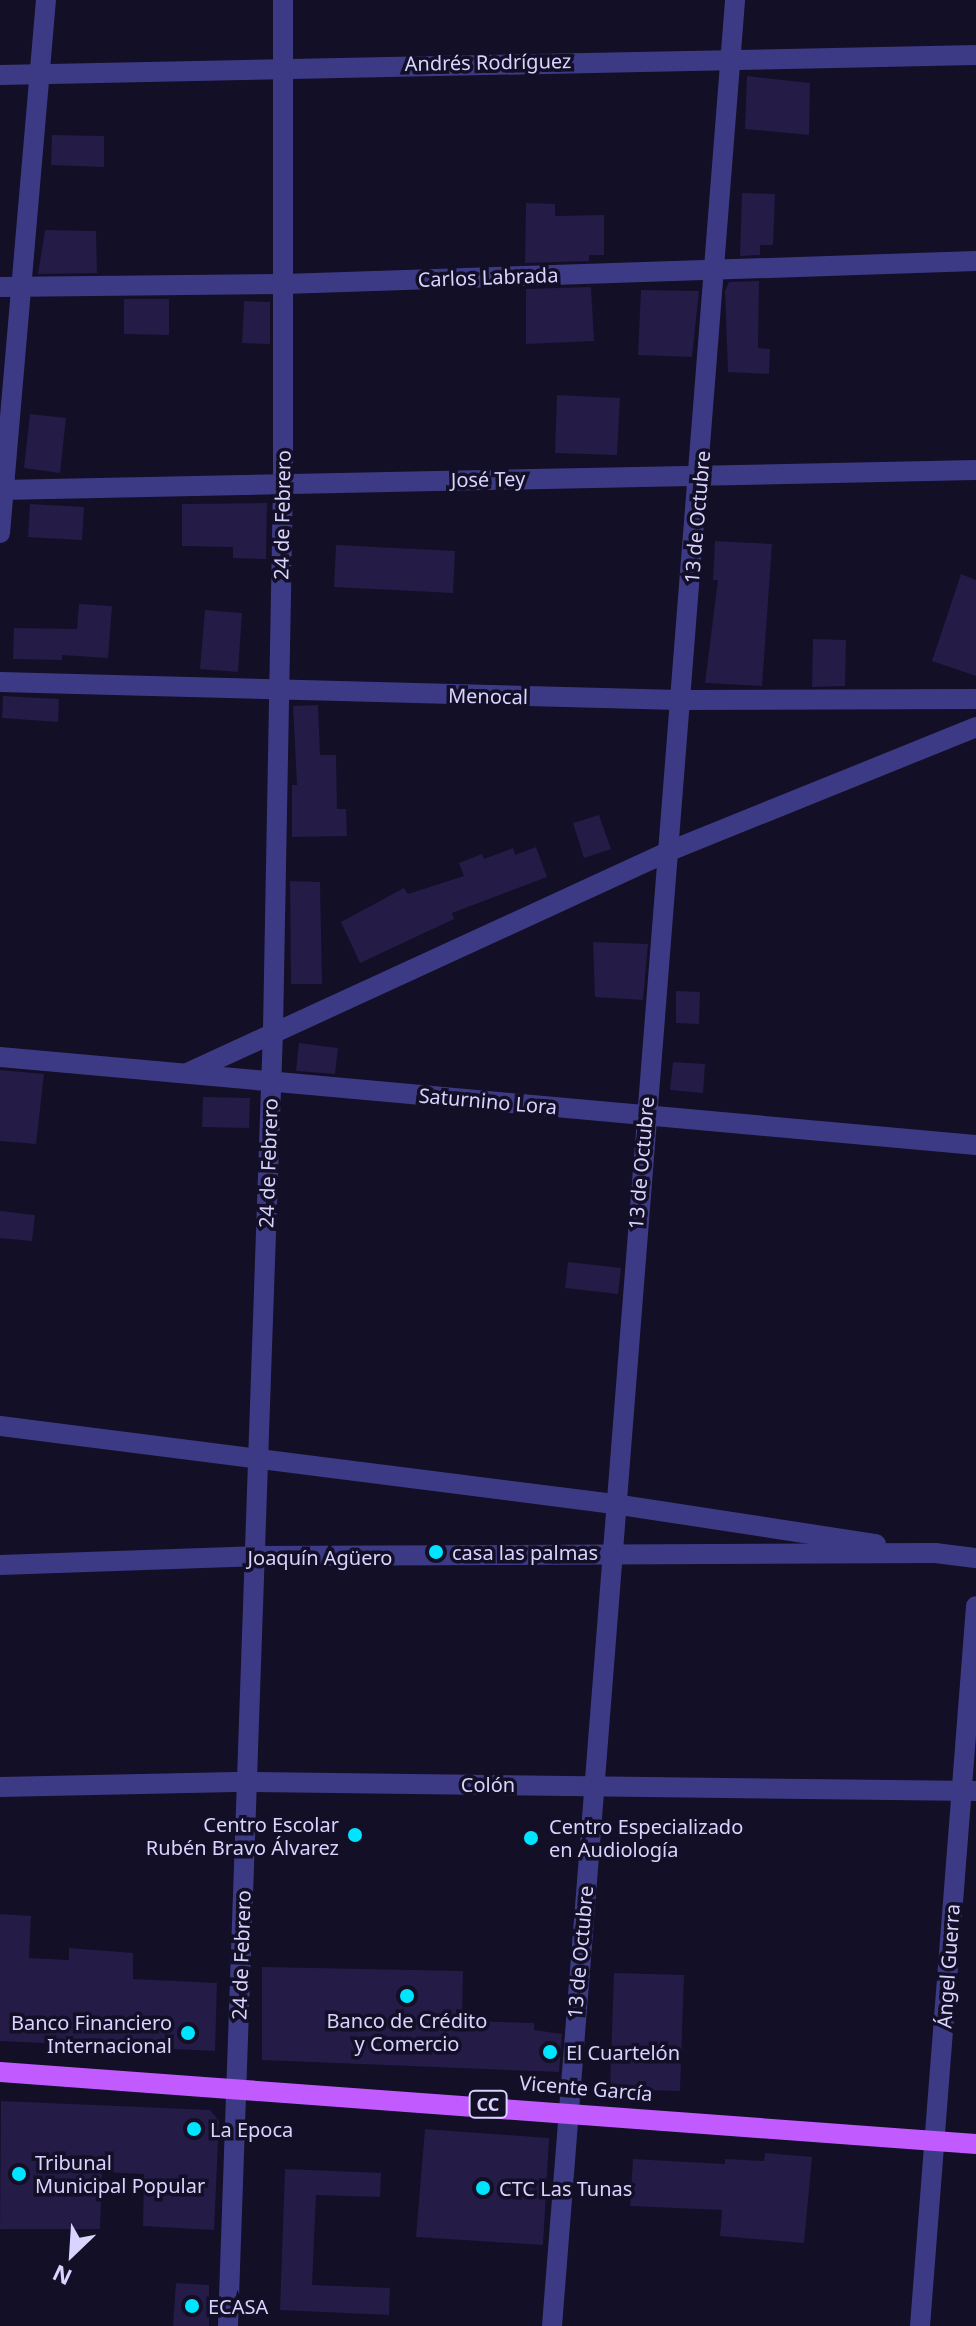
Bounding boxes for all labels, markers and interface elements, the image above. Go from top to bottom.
street label: Andrés Rodríguez [404,49,572,75]
street label: Carlos Labrada [417,263,559,291]
street label: 24 de Febrero [269,450,295,580]
street label: 13 de Octubre [679,450,715,584]
street label: José Tey [451,466,525,492]
street label: Menocal [448,683,528,709]
street label: Saturnino Lora [418,1083,558,1119]
street label: 13 de Octubre [623,1096,659,1230]
street label: 24 de Febrero [254,1098,282,1228]
place label: casa las palmas [452,1540,598,1564]
marker: casa las palmas [427,1543,445,1561]
street label: Joaquín Agüero [248,1545,392,1569]
street label: Colón [461,1772,515,1796]
place label: Centro Escolar Rubén Bravo Álvarez [146,1812,339,1859]
place label: Centro Especializado en Audiología [549,1814,743,1861]
marker: Centro Escolar Rubén Bravo Álvarez [346,1826,364,1844]
marker: Centro Especializado en Audiología [520,1827,542,1849]
street label: 13 de Octubre [562,1885,598,2019]
street label: 24 de Febrero [227,1890,255,2020]
street label: Ángel Guerra [932,1903,964,2029]
marker: Banco de Crédito y Comercio [398,1987,416,2005]
place label: Banco de Crédito y Comercio [327,2008,487,2055]
place label: Banco Financiero Internacional [11,2010,172,2057]
marker: Banco Financiero Internacional [179,2024,197,2042]
place label: El Cuartelón [566,2040,680,2064]
marker: El Cuartelón [541,2043,559,2061]
street label: Vicente García [518,2070,654,2106]
road number: CC [468,2090,508,2118]
place label: La Epoca [210,2117,293,2141]
marker: La Epoca [185,2120,203,2138]
place label: Tribunal Municipal Popular [35,2150,205,2197]
marker: Tribunal Municipal Popular [10,2165,28,2183]
place label: CTC Las Tunas [499,2176,632,2200]
marker: CTC Las Tunas [474,2179,492,2197]
north arrow [32,2214,112,2294]
text: N [47,2258,76,2293]
place label: ECASA [208,2294,268,2318]
marker: ECASA [183,2297,201,2315]

